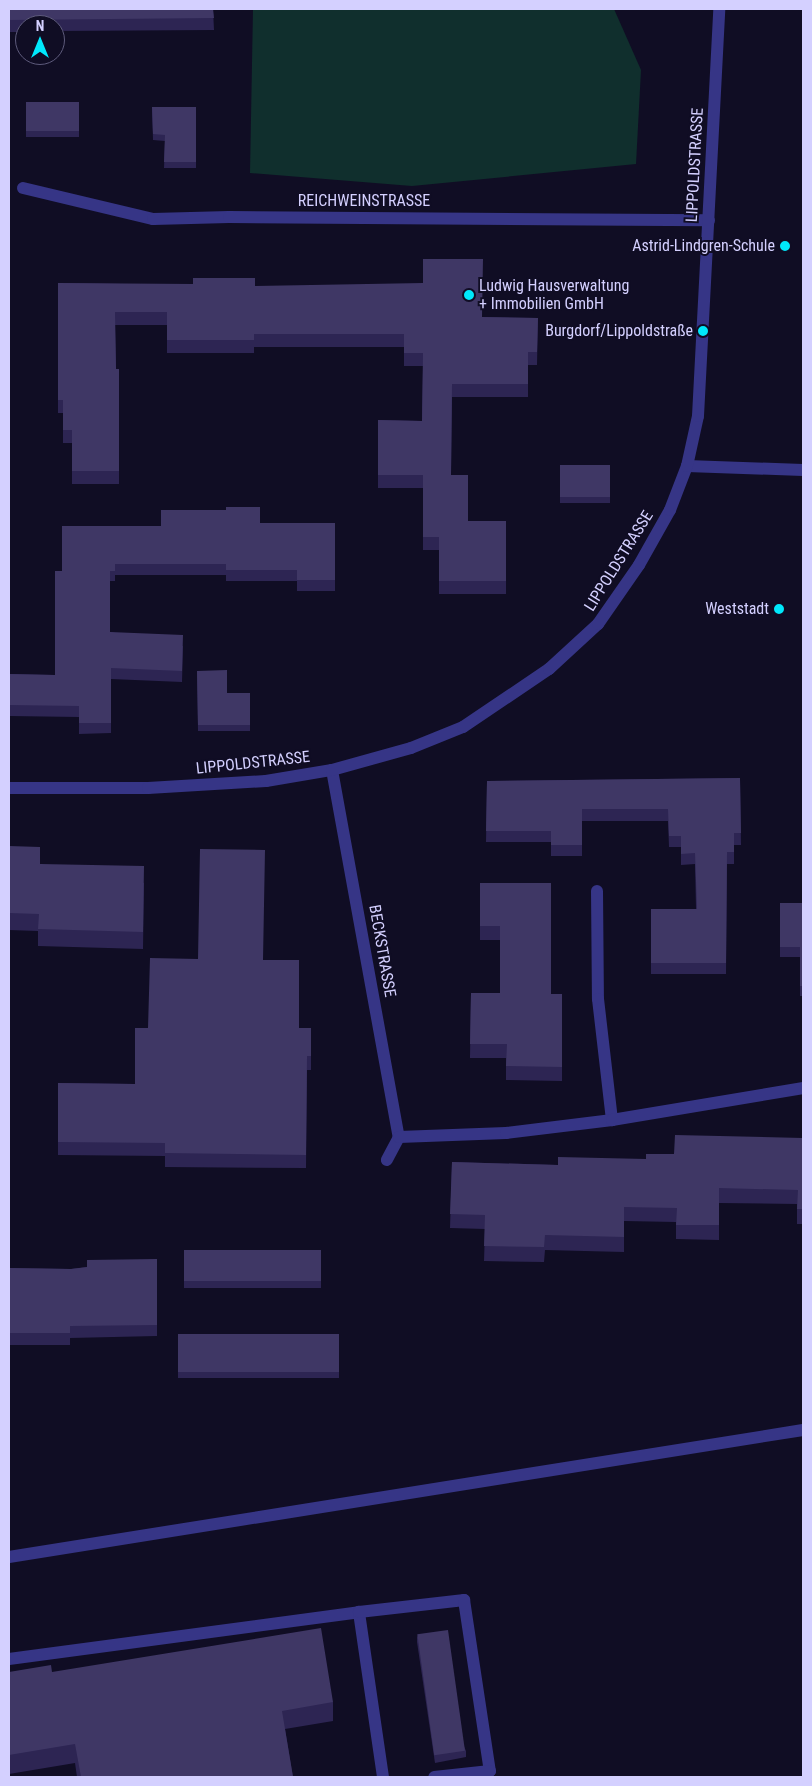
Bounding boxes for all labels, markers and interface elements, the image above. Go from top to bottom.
north arrow [15,15,65,65]
text: N [36,18,44,34]
street label: LIPPOLDSTRASSE [682,107,708,223]
street label: REICHWEINSTRASSE [298,191,430,211]
place label: Astrid-Lindgren-Schule [632,236,775,256]
marker: Astrid-Lindgren-Schule [779,240,791,252]
place label: Ludwig Hausverwaltung + Immobilien GmbH [479,276,629,314]
marker: Ludwig Hausverwaltung + Immobilien GmbH [463,289,475,301]
place label: Burgdorf/Lippoldstraße [545,321,693,341]
marker: Burgdorf/Lippoldstraße [697,325,709,337]
street label: LIPPOLDSTRASSE [580,507,658,615]
place label: Weststadt [705,599,769,619]
marker: Weststadt [773,603,785,615]
street label: LIPPOLDSTRASSE [195,747,311,779]
street label: BECKSTRASSE [364,903,400,999]

